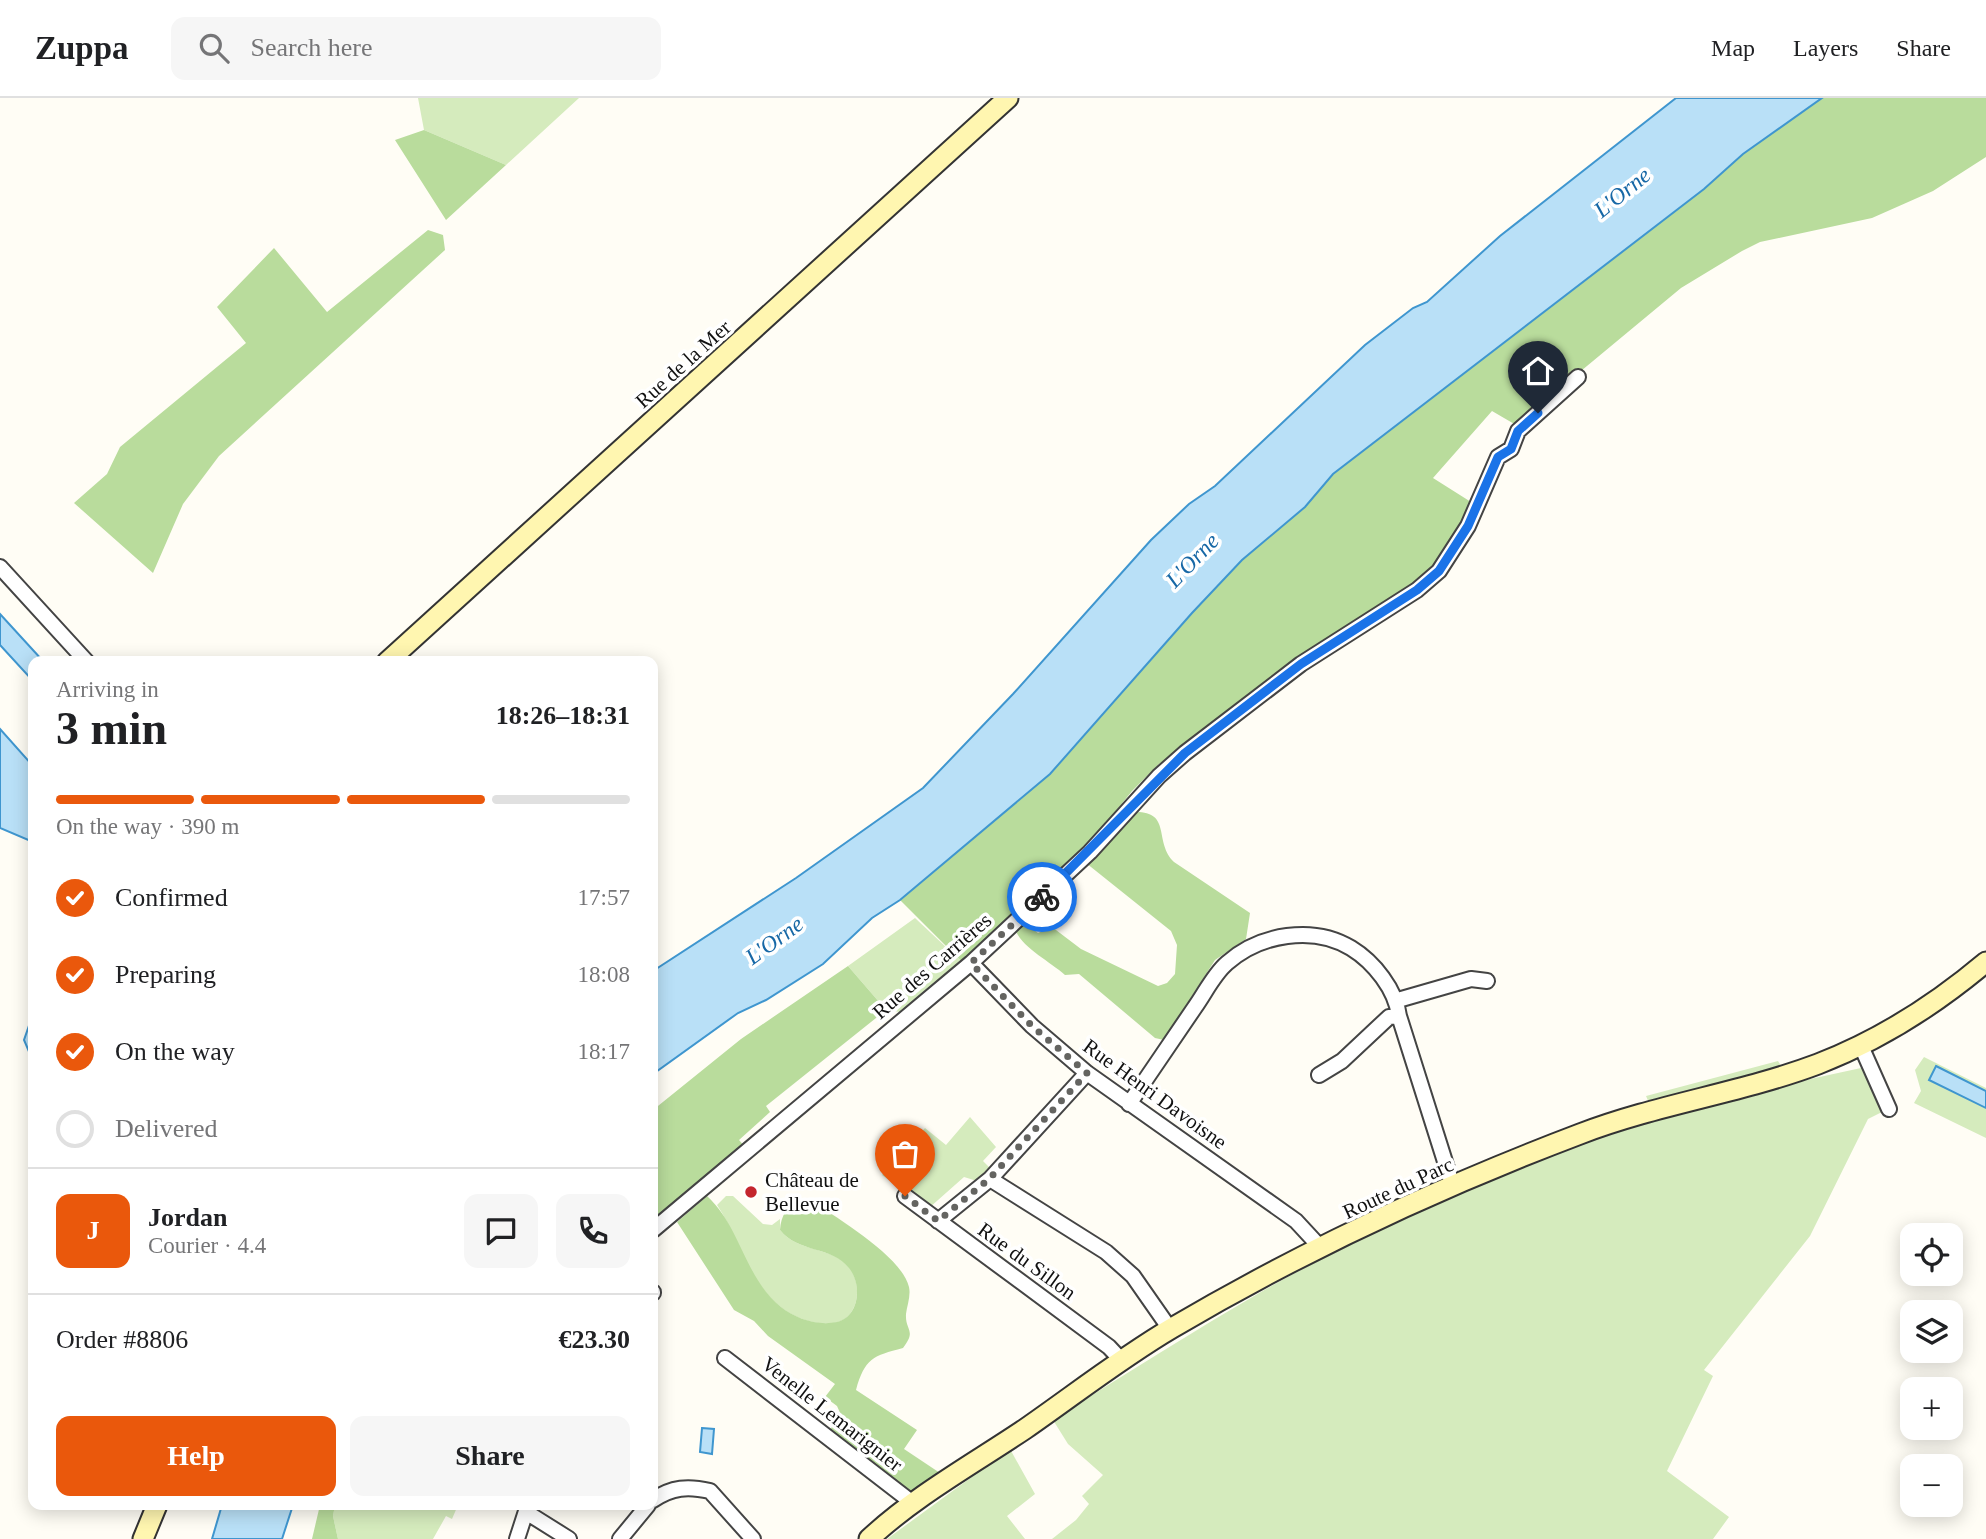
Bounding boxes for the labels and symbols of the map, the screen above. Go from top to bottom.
water label: L'Orne [1588,162,1655,223]
street label: Rue de la Mer [631,315,735,413]
pin [1508,341,1568,413]
water label: L'Orne [1160,528,1224,593]
courier [1007,862,1077,932]
street label: Rue des Carrières [868,908,996,1024]
water label: L'Orne [740,911,808,970]
street label: Rue Henri Davoisne [1079,1034,1231,1154]
pin [875,1124,935,1196]
street label: Route du Parc [1339,1152,1457,1224]
place label: Château de Bellevue [765,1168,859,1216]
marker: Château de Bellevue [743,1184,759,1200]
street label: Rue du Sillon [973,1217,1081,1305]
street label: Venelle Lemarignier [757,1352,907,1476]

